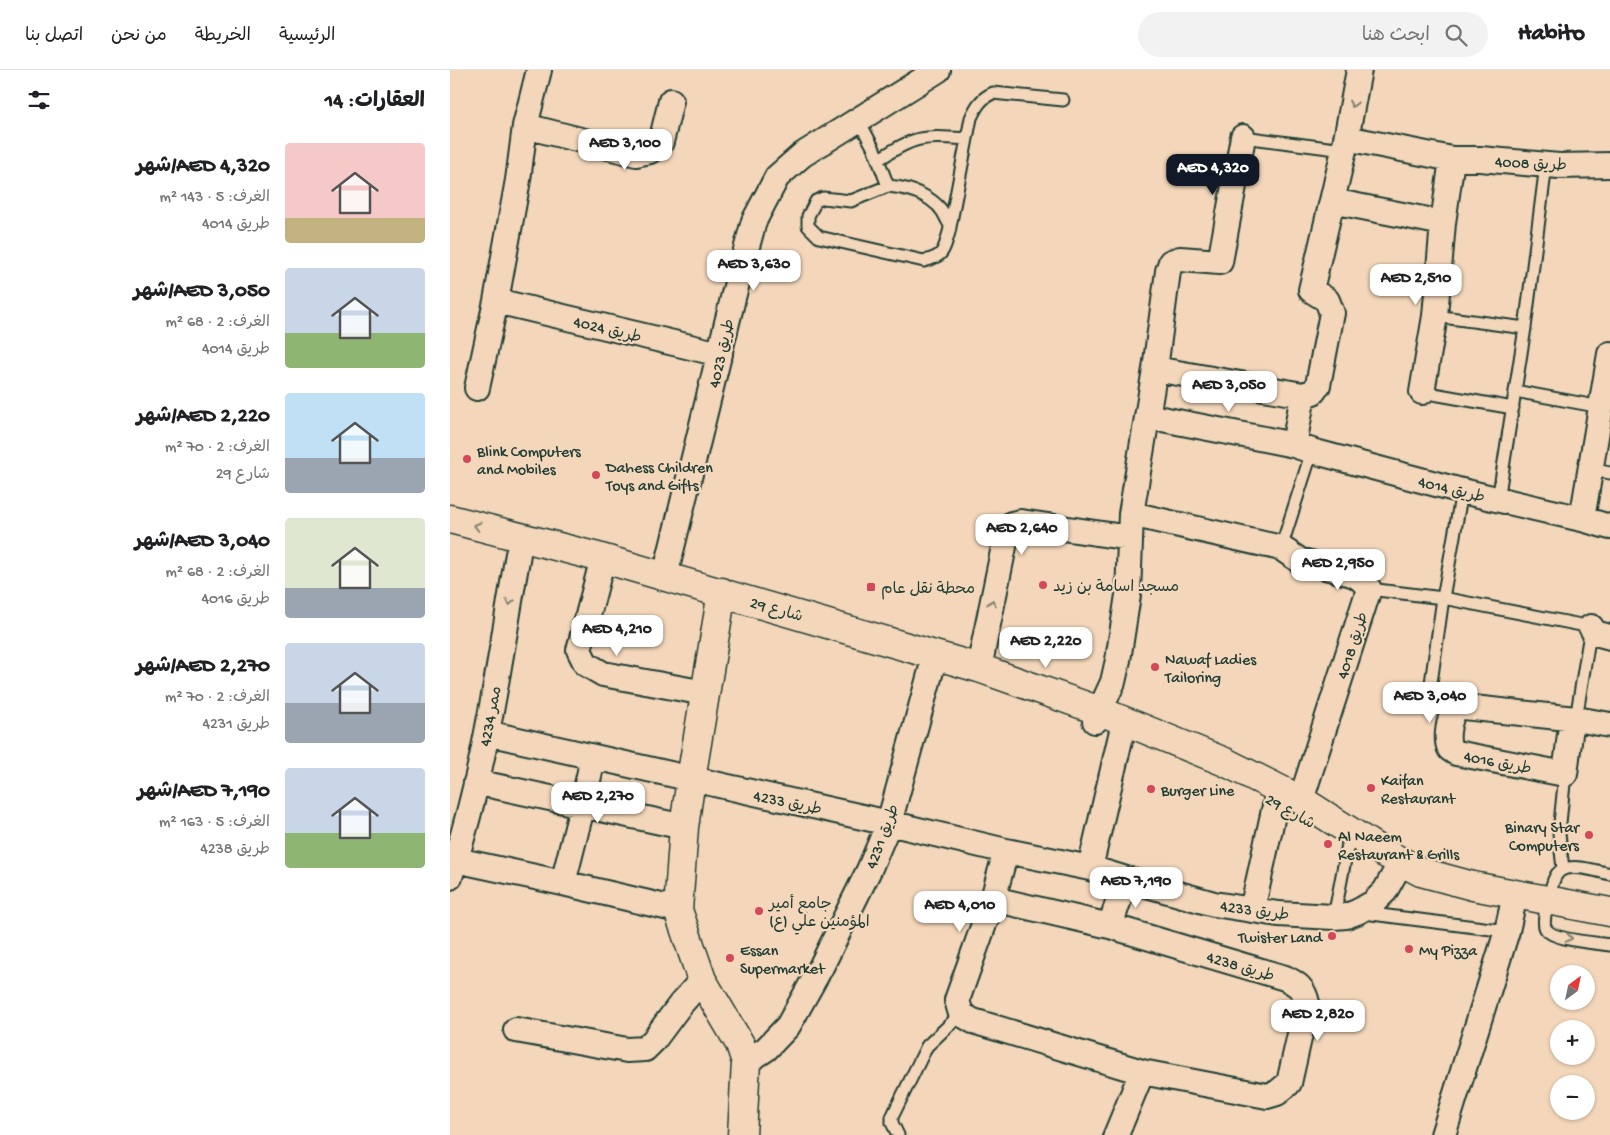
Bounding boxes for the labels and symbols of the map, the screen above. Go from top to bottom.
one-way arrow [1348,100,1358,109]
pin: AED 3,100 [568,128,682,171]
pin: AED 4,320 [1156,154,1270,196]
street label: طريق 4008 [1494,154,1567,177]
pin: AED 3,630 [697,250,811,292]
pin: AED 2,510 [1359,264,1473,306]
street label: طريق 4024 [571,314,643,349]
street label: طريق 4023 [706,317,741,390]
pin: AED 3,050 [1172,370,1286,413]
place label: Blink Computers and Mobiles [476,444,582,481]
marker: Blink Computers and Mobiles [461,453,473,465]
place label: Dahess Children Toys and Gifts [605,460,713,497]
marker: Dahess Children Toys and Gifts [590,469,602,481]
street label: طريق 4014 [1416,474,1486,509]
pin: AED 2,640 [965,514,1079,556]
one-way arrow [473,521,482,532]
pin: AED 2,950 [1281,548,1395,591]
place label: مسجد اسامة بن زيد [1053,578,1179,598]
marker: مسجد اسامة بن زيد [1037,579,1049,591]
place label: محطة نقل عام [881,580,975,600]
marker: محطة نقل عام [865,581,877,593]
street label: شارع 29 [747,595,805,628]
one-way arrow [505,597,515,606]
one-way arrow [986,598,997,607]
street label: طريق 4018 [1335,610,1374,682]
pin: AED 4,210 [560,614,674,657]
pin: AED 2,220 [989,626,1103,669]
place label: Nawaf Ladies Tailoring [1164,652,1257,689]
marker: Nawaf Ladies Tailoring [1149,661,1161,673]
pin: AED 3,040 [1373,682,1487,724]
street label: ممر 4234 [477,685,508,748]
street label: طريق 4016 [1462,749,1533,780]
place label: Kaifan Restaurant [1381,773,1457,810]
pin: AED 2,270 [541,782,655,824]
marker: Kaifan Restaurant [1365,782,1377,794]
marker: Burger Line [1145,783,1157,795]
place label: Burger Line [1160,783,1235,802]
street label: طريق 4233 [751,788,823,821]
street label: شارع 29 [1261,791,1318,835]
street label: طريق 4231 [863,802,905,872]
place label: Binary Star Computers [1504,820,1580,857]
place label: Al Naeem Restaurant & Grills [1338,829,1460,866]
marker: Binary Star Computers [1583,829,1595,841]
marker: Al Naeem Restaurant & Grills [1322,838,1334,850]
pin: AED 7,190 [1079,866,1193,909]
pin: AED 4,010 [903,890,1017,933]
place label: جامع أمير المؤمنين علي (ع) [767,894,870,935]
street label: طريق 4233 [1219,898,1290,927]
marker: جامع أمير المؤمنين علي (ع) [753,905,765,917]
place label: Twister Land [1237,930,1324,949]
marker: Twister Land [1326,930,1338,942]
one-way arrow [1564,933,1573,943]
place label: Essan Supermarket [740,943,826,980]
marker: My Pizza [1403,943,1415,955]
place label: My Pizza [1419,943,1478,962]
street label: طريق 4238 [1204,949,1276,988]
marker: Essan Supermarket [724,952,736,964]
north arrow [1550,965,1595,1010]
pin: AED 2,820 [1261,1000,1375,1042]

